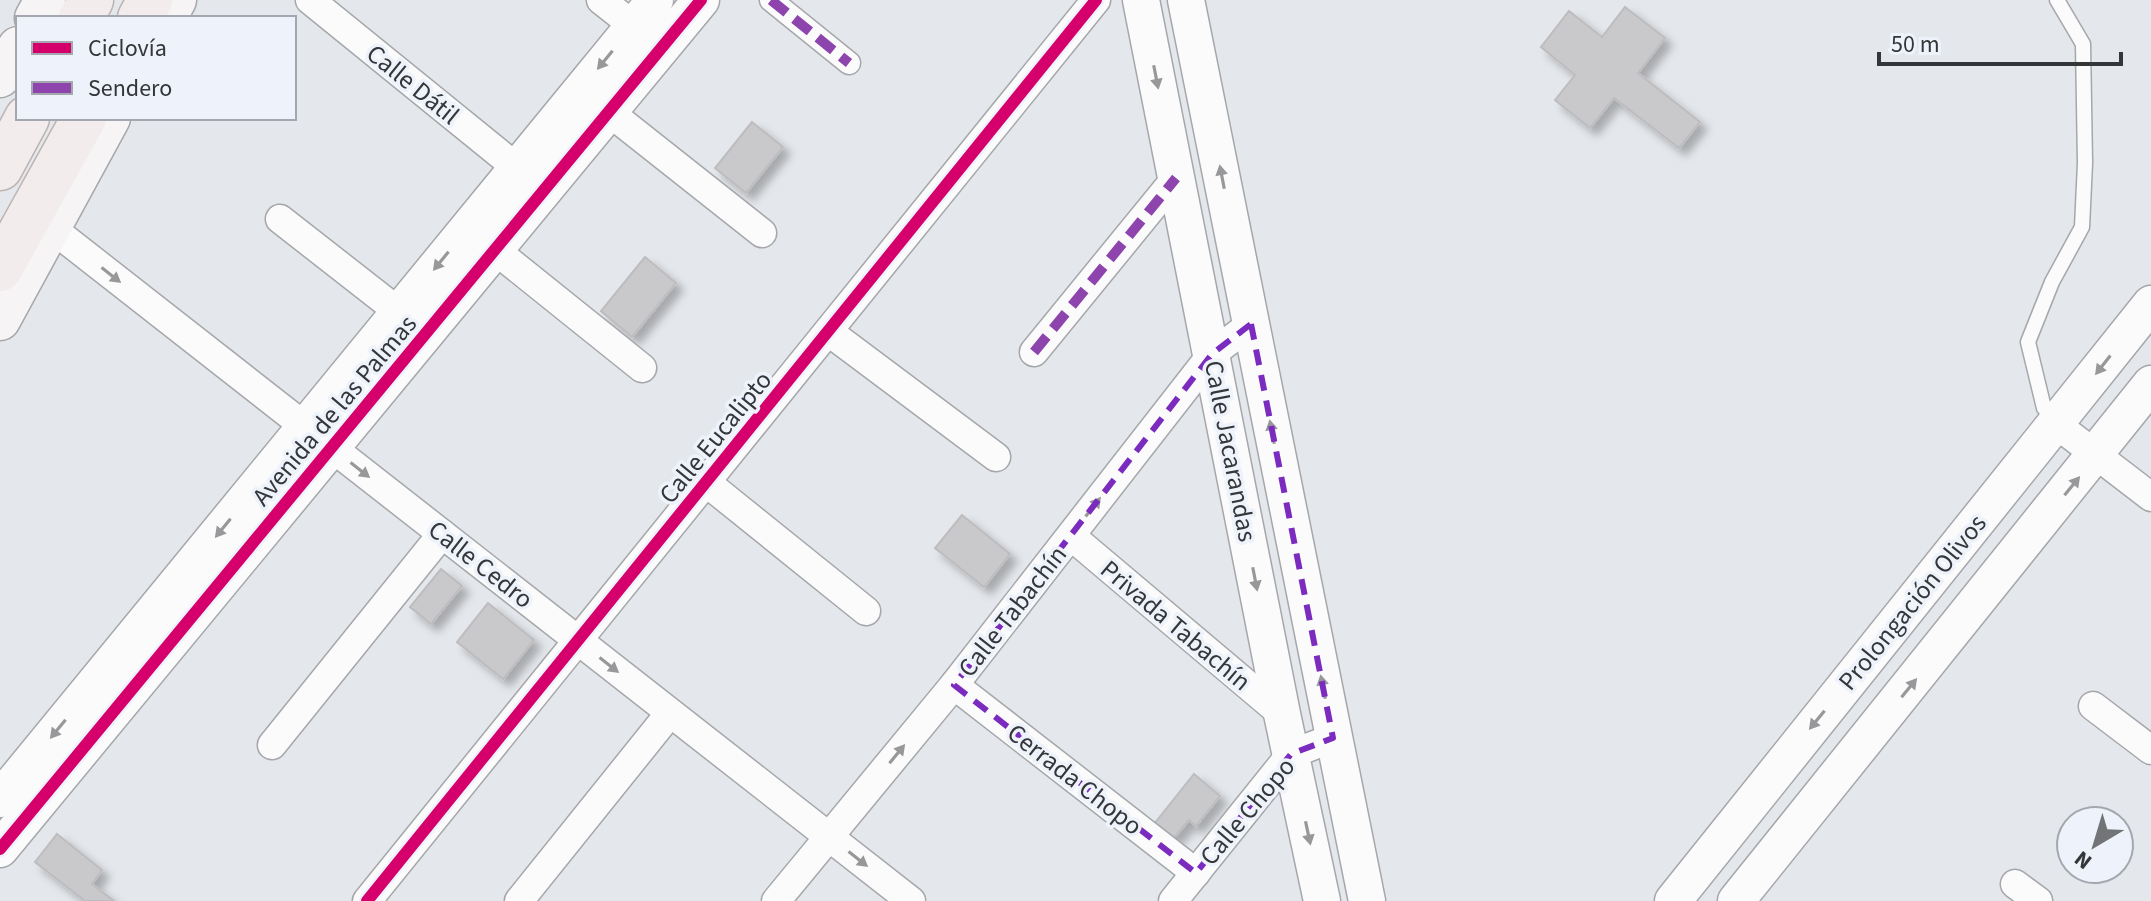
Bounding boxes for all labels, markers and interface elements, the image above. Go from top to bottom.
legend [16,16,296,120]
scale bar [1879,16,2121,66]
text: 50 m [1891,27,1940,62]
text: Ciclovía [88,31,167,66]
street label: Calle Dátil [358,35,467,133]
one-way arrow [597,50,614,71]
one-way arrow [1150,64,1163,89]
text: Sendero [88,71,172,106]
one-way arrow [1215,165,1227,190]
one-way arrow [433,251,450,271]
one-way arrow [101,266,121,283]
street label: Avenida de las Palmas [243,307,426,514]
one-way arrow [2095,355,2111,375]
street label: Calle Jacarandas [1195,357,1266,545]
street label: Calle Eucalipto [650,363,781,512]
one-way arrow [1266,420,1278,445]
one-way arrow [350,461,370,477]
one-way arrow [2063,476,2080,496]
one-way arrow [1085,497,1101,517]
street label: Prolongación Olivos [1830,506,1995,698]
street label: Calle Cedro [420,512,541,617]
one-way arrow [215,517,232,537]
street label: Calle Tabachín [949,538,1076,685]
street label: Privada Tabachín [1092,551,1259,699]
one-way arrow [1250,567,1262,592]
one-way arrow [599,656,619,672]
one-way arrow [1316,675,1329,700]
one-way arrow [1900,678,1916,698]
one-way arrow [1809,710,1826,730]
street label: Cerrada Chopo [999,715,1150,844]
one-way arrow [50,719,67,739]
one-way arrow [888,745,905,765]
street label: Calle Chopo [1191,749,1304,873]
north arrow [2055,805,2135,885]
one-way arrow [1302,821,1315,846]
text: N [2068,843,2099,877]
one-way arrow [848,850,868,867]

